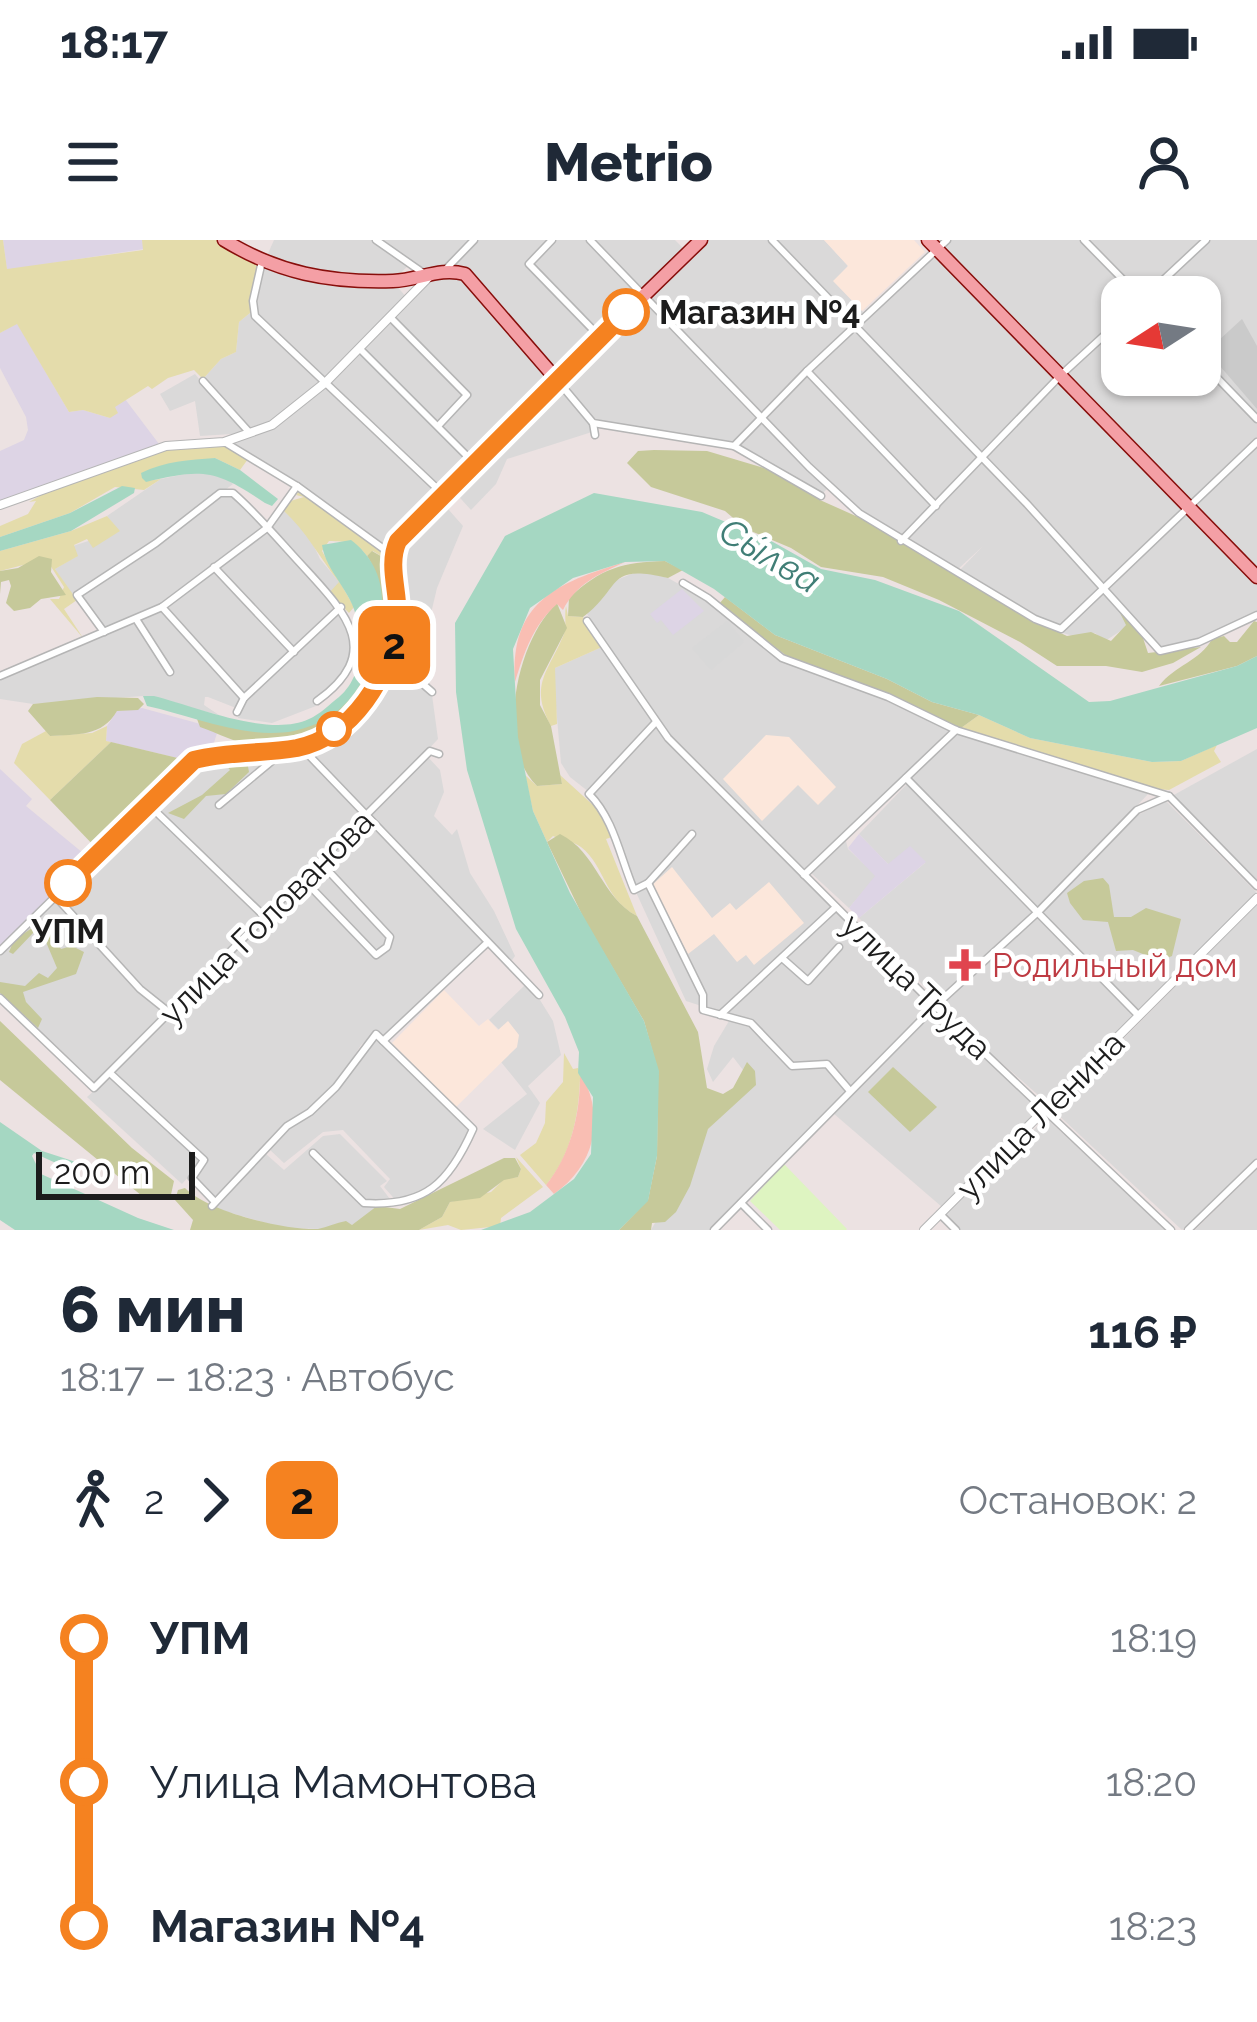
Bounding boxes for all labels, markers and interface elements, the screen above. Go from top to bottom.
text: 18:17 [60,16,168,69]
icon: menu [60,129,126,195]
icon: person [1131,129,1197,195]
text: Metrio [544,130,713,194]
north arrow [1101,276,1221,396]
map controls [1101,276,1221,396]
marker: Магазин №4 [604,290,648,334]
place label: Магазин №4 [659,293,861,332]
water label: Сы́лва [712,508,828,602]
line badge: 2 [355,606,433,684]
text: 2 [382,620,406,669]
unlabelled marker [318,713,350,745]
street label: улица Голованова [151,802,382,1033]
marker: УПМ [46,861,90,905]
street label: улица Труда [834,905,1000,1067]
place label: УПМ [30,912,105,951]
place label: Родильный дом [992,946,1237,985]
marker: Родильный дом [949,949,981,981]
street label: улица Ленина [948,1023,1132,1207]
scale bar [36,1146,195,1199]
text: 200 m [54,1153,150,1192]
text: 6 мин [60,1270,246,1347]
text: 116 ₽ [1088,1306,1197,1359]
text: 18:17 – 18:23 · Автобус [60,1354,455,1400]
icon: walk [60,1467,126,1533]
icon: forward [182,1467,248,1533]
text: 2 [290,1475,314,1524]
text: 2 [144,1477,164,1523]
text: Остановок: 2 [959,1477,1197,1523]
text: УПМ [150,1612,250,1665]
text: 18:19 [1110,1615,1197,1661]
text: Улица Мамонтова [150,1756,537,1809]
text: 18:20 [1106,1759,1197,1805]
text: Магазин №4 [150,1900,425,1953]
text: 18:23 [1109,1903,1197,1949]

